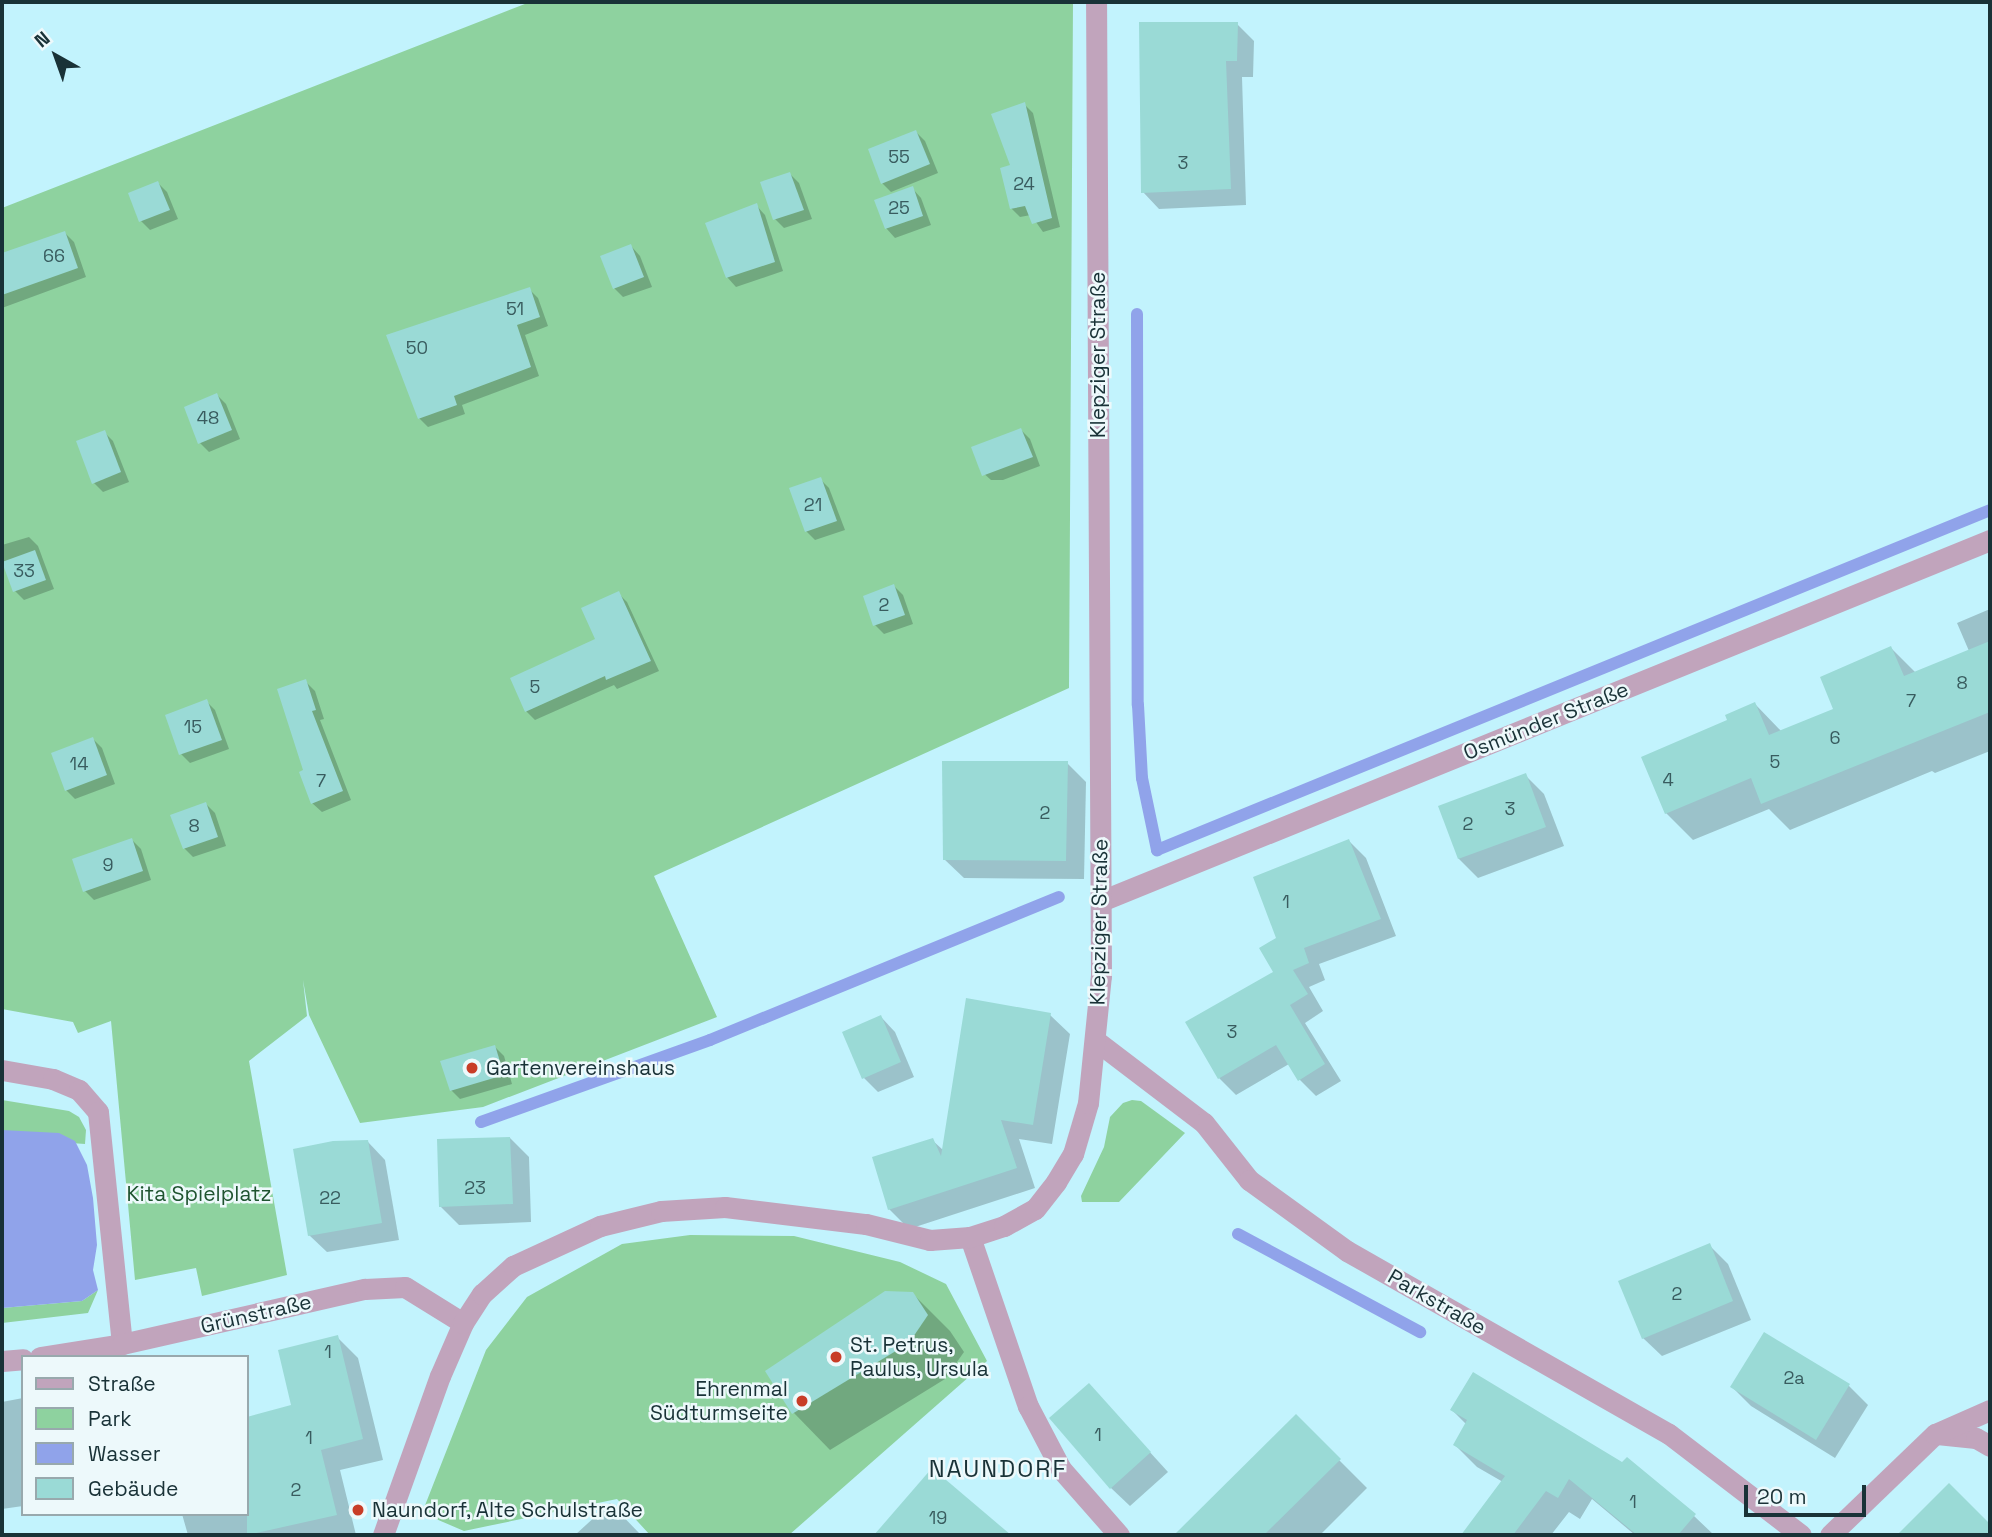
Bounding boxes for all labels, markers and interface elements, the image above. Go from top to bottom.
north arrow [21,21,91,91]
text: N [29,26,55,53]
house number: 55 [888,146,910,168]
house number: 3 [1178,152,1188,174]
house number: 24 [1013,173,1035,195]
house number: 25 [888,197,910,219]
house number: 66 [43,245,65,267]
street label: Klepziger Straße [1085,272,1111,438]
house number: 51 [506,298,524,320]
house number: 50 [406,337,428,359]
house number: 48 [197,407,219,429]
house number: 21 [804,494,822,516]
house number: 33 [13,560,35,582]
house number: 2 [879,594,889,616]
house number: 8 [1956,672,1968,694]
house number: 5 [530,676,540,698]
street label: Osmünder Straße [1460,676,1632,766]
house number: 7 [1906,690,1916,712]
house number: 15 [184,716,202,738]
house number: 6 [1829,727,1841,749]
house number: 5 [1770,751,1780,773]
house number: 14 [70,753,88,775]
house number: 4 [1662,769,1674,791]
house number: 7 [316,770,326,792]
house number: 3 [1505,798,1515,820]
house number: 2 [1040,802,1050,824]
house number: 2 [1463,813,1473,835]
house number: 8 [188,815,200,837]
street label: Klepziger Straße [1085,838,1113,1006]
house number: 9 [102,854,114,876]
house number: 1 [1282,891,1290,913]
house number: 3 [1227,1021,1237,1043]
place label: Gartenvereinshaus [486,1055,675,1081]
marker: Gartenvereinshaus [464,1060,480,1076]
house number: 23 [464,1177,486,1199]
park label: Kita Spielplatz [127,1181,271,1207]
house number: 22 [319,1187,341,1209]
street label: Parkstraße [1383,1264,1491,1340]
house number: 2 [1672,1283,1682,1305]
street label: Grünstraße [198,1289,314,1339]
place label: St. Petrus, Paulus, Ursula [850,1332,990,1382]
house number: 1 [324,1341,332,1363]
marker: St. Petrus, Paulus, Ursula [828,1349,844,1365]
legend [21,1355,248,1516]
house number: 2a [1783,1367,1805,1389]
text: Straße [88,1370,156,1397]
place label: Ehrenmal Südturmseite [650,1376,788,1426]
marker: Ehrenmal Südturmseite [794,1393,810,1409]
text: Park [88,1405,132,1432]
house number: 1 [1094,1424,1102,1446]
house number: 1 [305,1427,313,1449]
text: Wasser [88,1440,161,1467]
district label: NAUNDORF [930,1455,1066,1483]
scale bar [1747,1470,1870,1514]
text: Gebäude [88,1475,178,1502]
house number: 2 [291,1479,301,1501]
text: 20 m [1757,1483,1807,1510]
house number: 1 [1629,1491,1637,1513]
place label: Naundorf, Alte Schulstraße [372,1497,644,1523]
marker: Naundorf, Alte Schulstraße [350,1502,366,1518]
house number: 19 [929,1507,947,1529]

